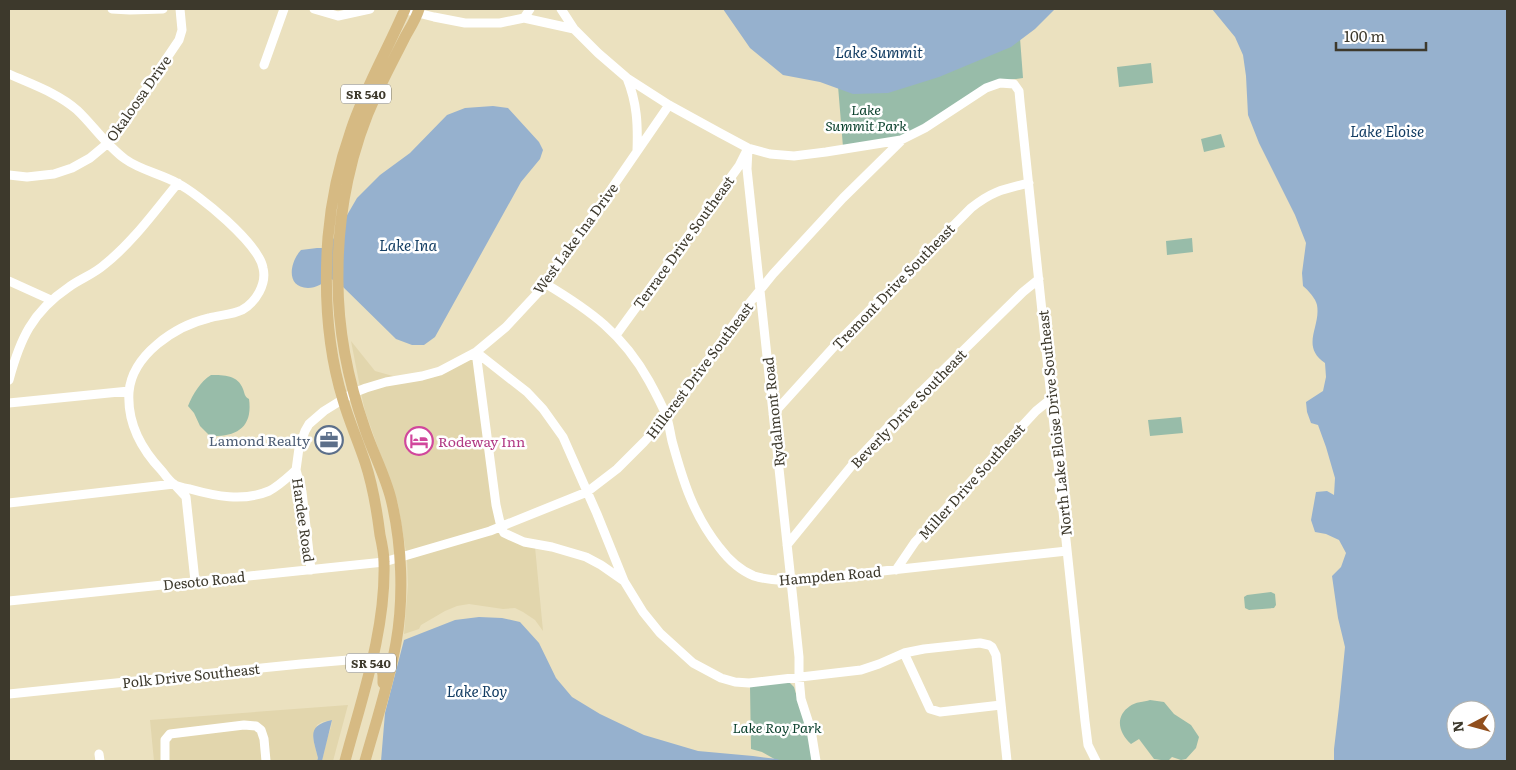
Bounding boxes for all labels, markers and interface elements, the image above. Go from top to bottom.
scale bar [1336,20,1426,52]
text: 100 m [1344,24,1385,47]
water label: Lake Summit [835,40,923,63]
street label: Okaloosa Drive [101,51,175,145]
road number: SR 540 [341,85,391,104]
park label: Lake Summit Park [825,99,907,135]
water label: Lake Eloise [1350,119,1424,142]
street label: Terrace Drive Southeast [628,171,738,313]
street label: West Lake Ina Drive [528,178,622,298]
street label: Tremont Drive Southeast [827,218,959,354]
water label: Lake Ina [379,233,437,256]
street label: Hillcrest Drive Southeast [641,297,757,443]
street label: North Lake Eloise Drive Southeast [1032,309,1076,537]
street label: Beverly Drive Southeast [846,344,971,472]
street label: Rydalmont Road [757,356,789,468]
street label: Miller Drive Southeast [913,418,1029,544]
office icon: Lamond Realty [314,425,344,455]
hotel icon: Rodeway Inn [404,426,434,456]
place label: Lamond Realty [209,430,311,450]
place label: Rodeway Inn [438,431,525,451]
street label: Hardee Road [288,476,320,564]
street label: Hampden Road [778,561,883,589]
street label: Desoto Road [162,566,247,594]
road number: SR 540 [346,654,396,672]
street label: Polk Drive Southeast [121,658,261,692]
water label: Lake Roy [447,679,507,702]
north arrow [1446,700,1496,750]
park label: Lake Roy Park [732,717,822,737]
text: N [1446,719,1468,733]

